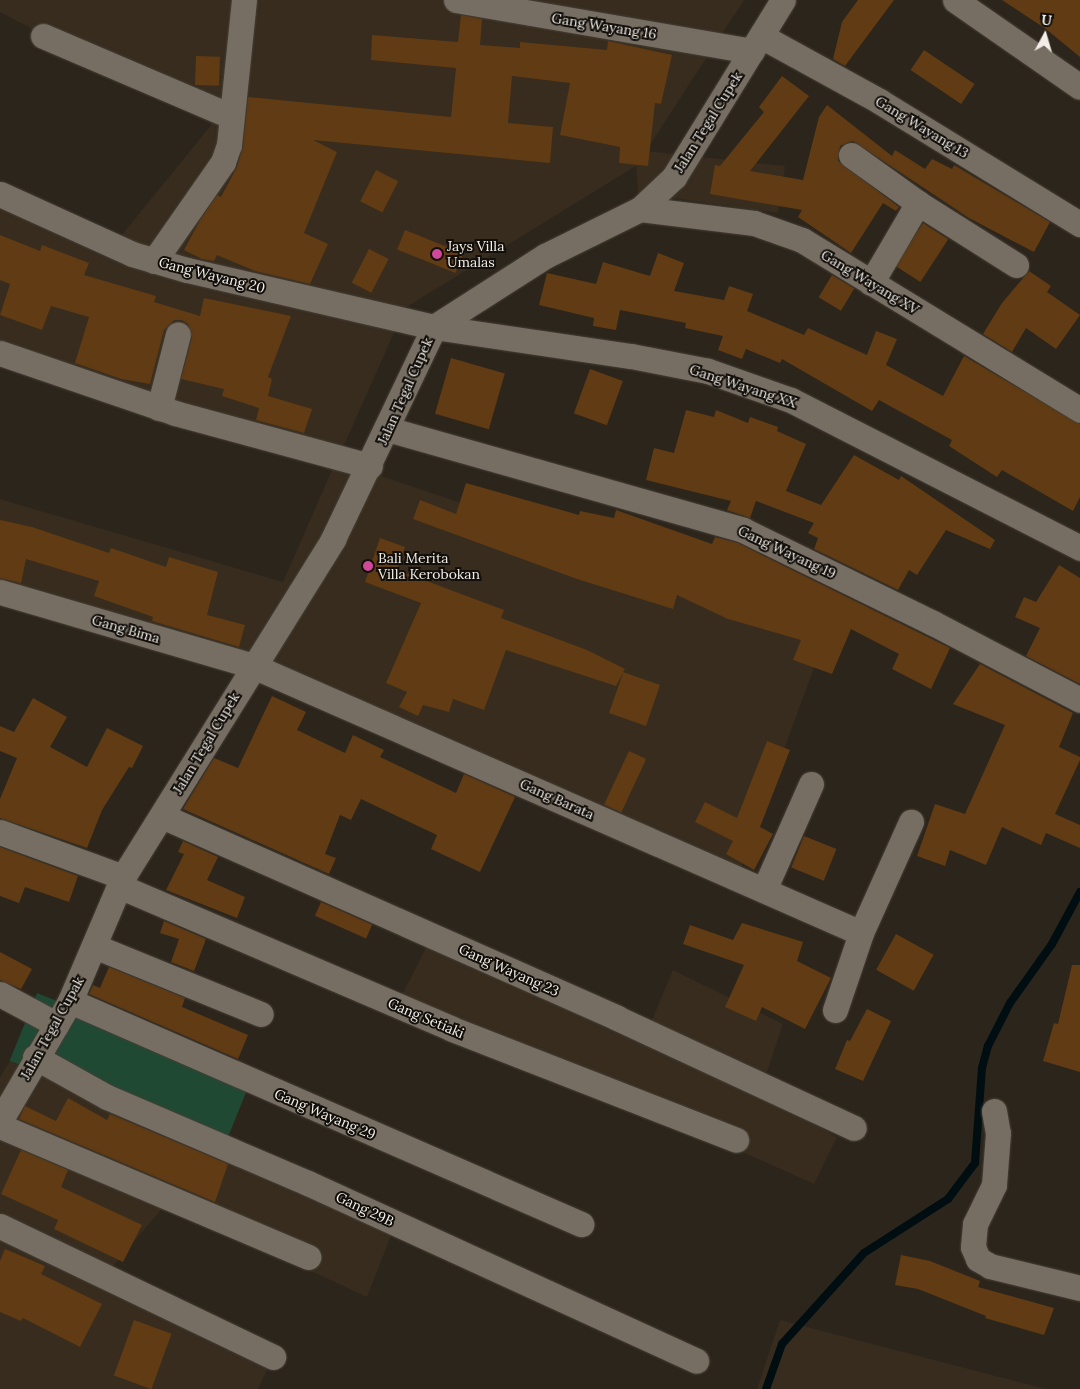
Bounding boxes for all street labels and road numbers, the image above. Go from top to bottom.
street label: Gang Wayang 16 [550,9,658,43]
street label: Jalan Tegal Cupek [670,69,746,175]
street label: Gang Wayang 13 [872,93,972,161]
street label: Gang Wayang XV [818,246,922,318]
street label: Gang Wayang 20 [157,254,267,296]
street label: Jalan Tegal Cupek [374,335,436,447]
street label: Gang Wayang XX [687,361,799,411]
street label: Gang Wayang 19 [735,522,839,582]
street label: Gang Bima [90,611,162,647]
street label: Jalan Tegal Cupek [169,689,243,797]
street label: Gang Barata [517,775,597,823]
street label: Gang Wayang 23 [456,940,562,1000]
street label: Jalan Tegal Cupak [17,974,87,1082]
street label: Gang Setiaki [385,994,467,1042]
street label: Gang Wayang 29 [272,1085,378,1143]
street label: Gang 29B [333,1188,397,1230]

